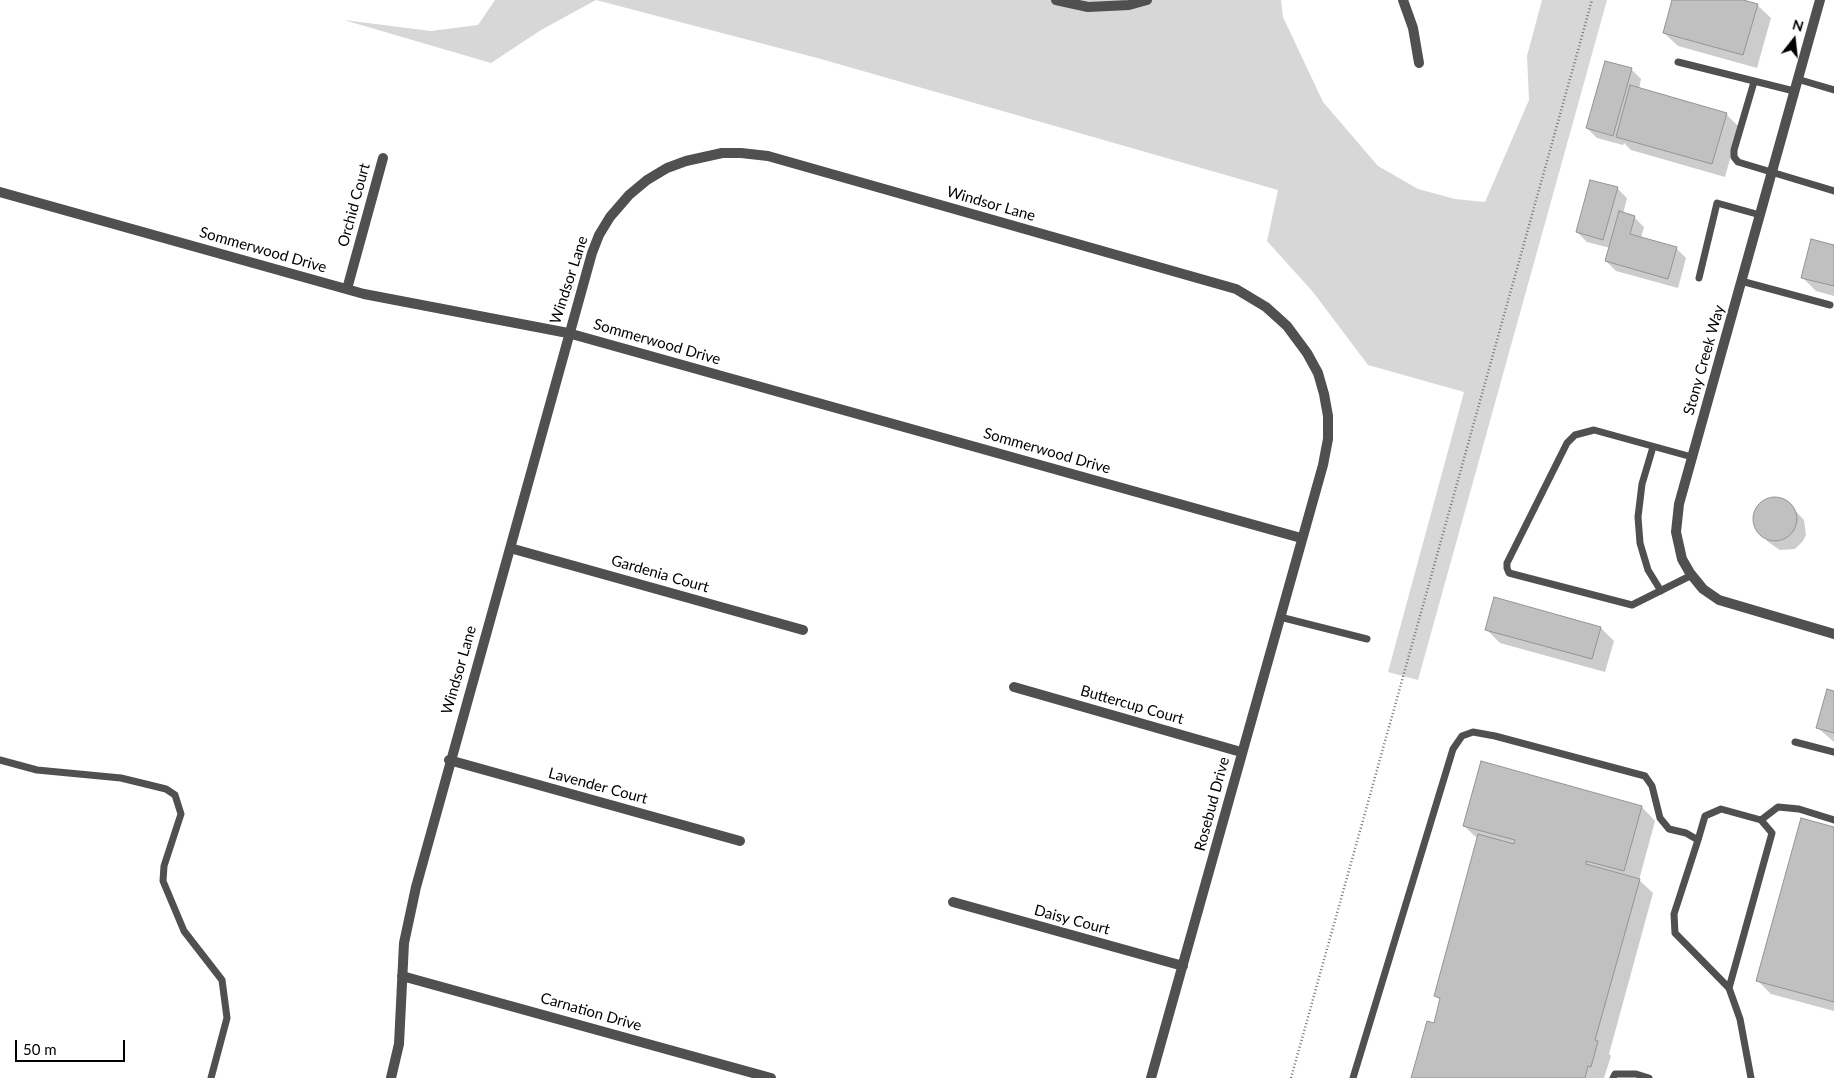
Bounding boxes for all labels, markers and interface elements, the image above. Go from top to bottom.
north arrow [1769,15,1819,65]
text: N [1791,15,1806,35]
street label: Orchid Court [334,161,374,249]
street label: Windsor Lane [944,183,1038,225]
street label: Sommerwood Drive [197,223,329,277]
street label: Windsor Lane [546,234,592,326]
street label: Stony Creek Way [1680,303,1728,417]
street label: Sommerwood Drive [591,315,723,369]
street label: Sommerwood Drive [981,424,1113,478]
street label: Gardenia Court [609,551,711,597]
street label: Windsor Lane [438,623,480,717]
street label: Buttercup Court [1078,682,1186,728]
street label: Rosebud Drive [1191,755,1233,853]
street label: Lavender Court [546,764,650,808]
street label: Daisy Court [1032,901,1112,939]
street label: Carnation Drive [538,989,644,1035]
scale bar [18,1030,128,1062]
text: 50 m [23,1040,57,1058]

